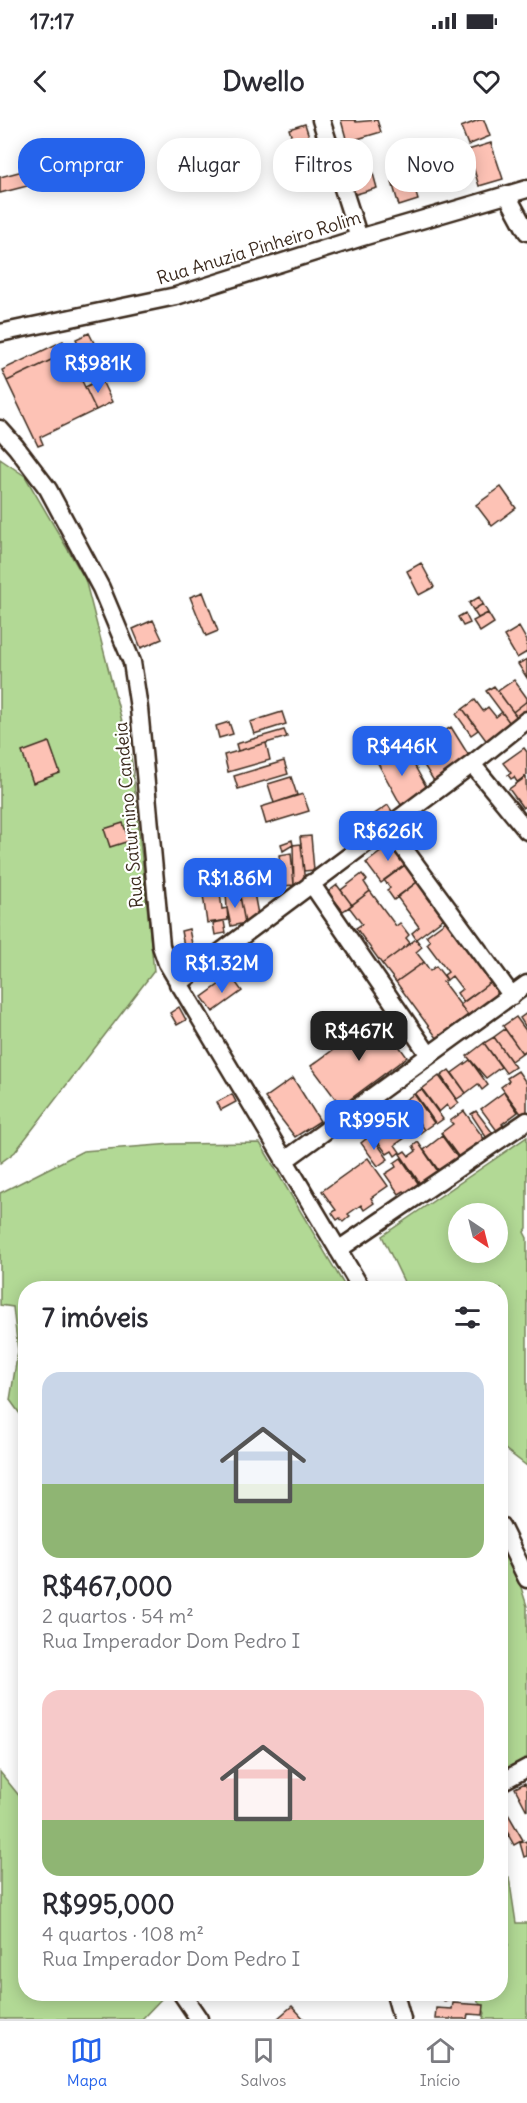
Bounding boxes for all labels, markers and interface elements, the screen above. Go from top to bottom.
text: 17:17 [30,7,74,35]
text: Dwello [222,64,305,98]
icon: back [24,65,57,98]
icon: heart [470,65,503,98]
chip: Comprar [18,138,145,192]
chip: Alugar [157,138,261,192]
chip: Filtros [273,138,373,192]
chip: Novo [385,138,476,192]
street label: Rua Anuzia Pinheiro Rolim [154,205,364,290]
pin: R$981K [49,343,147,394]
text: R$981K [64,350,132,375]
street label: Rua Saturnino Candeia [109,721,148,909]
pin: R$446K [353,726,451,777]
text: R$446K [367,733,437,758]
pin: R$626K [339,811,437,862]
text: R$626K [353,818,423,843]
pin: R$1.86M [180,858,290,909]
text: R$1.86M [198,865,272,890]
pin: R$1.32M [167,943,277,994]
text: R$1.32M [185,950,259,975]
pin: R$467K [310,1011,408,1062]
text: R$467K [324,1018,394,1043]
pin: R$995K [325,1100,423,1151]
text: R$995K [339,1107,409,1132]
north arrow [448,1203,508,1263]
map controls [448,1203,508,1263]
text: 7 imóveis [42,1301,148,1334]
icon: filters [451,1301,484,1334]
icon: home [209,1411,317,1519]
text: R$467,000 [42,1570,173,1603]
text: 2 quartos · 54 m² [42,1603,194,1628]
text: Rua Imperador Dom Pedro I [42,1628,300,1653]
icon: home [209,1729,317,1837]
text: R$995,000 [42,1888,175,1921]
text: 4 quartos · 108 m² [42,1921,204,1946]
text: Rua Imperador Dom Pedro I [42,1946,300,1971]
tab: Mapa [67,2034,107,2090]
tab: Salvos [241,2034,286,2090]
tab: Início [420,2034,460,2090]

